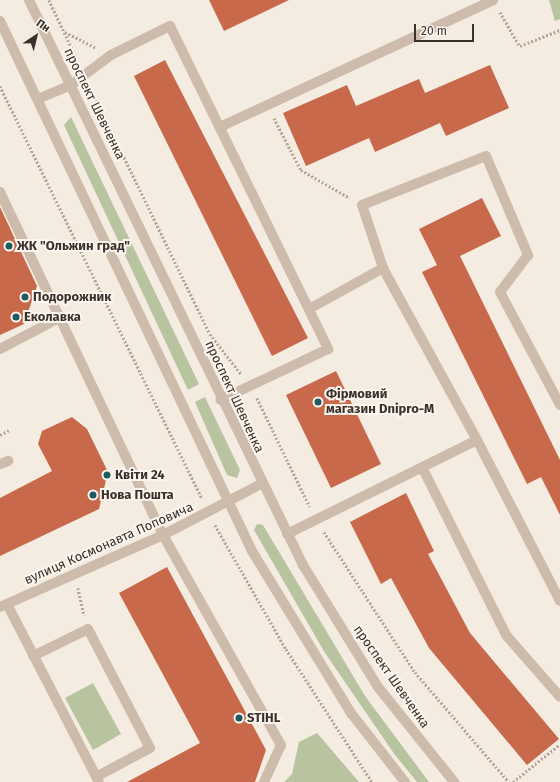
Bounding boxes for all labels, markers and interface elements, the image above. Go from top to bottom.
north arrow [16,16,56,56]
text: Пн [34,16,53,35]
scale bar [416,16,476,42]
text: 20 m [421,24,447,38]
street label: проспект Шевченка [60,46,128,162]
place label: ЖК "Ольжин град" [17,238,130,254]
marker: ЖК "Ольжин град" [4,241,14,251]
place label: Подорожник [33,289,111,305]
marker: Подорожник [20,292,30,302]
place label: Еколавка [24,309,81,325]
marker: Еколавка [11,312,21,322]
street label: проспект Шевченка [201,338,267,456]
place label: Фірмовий магазин Dnipro-M [326,387,434,418]
marker: Фірмовий магазин Dnipro-M [313,397,323,407]
place label: Квіти 24 [115,467,165,483]
marker: Квіти 24 [102,470,112,480]
place label: Нова Пошта [101,487,174,503]
marker: Нова Пошта [88,490,98,500]
street label: вулиця Космонавта Поповича [22,500,196,588]
street label: проспект Шевченка [350,623,432,731]
place label: STIHL [247,710,280,726]
marker: STIHL [234,713,244,723]

